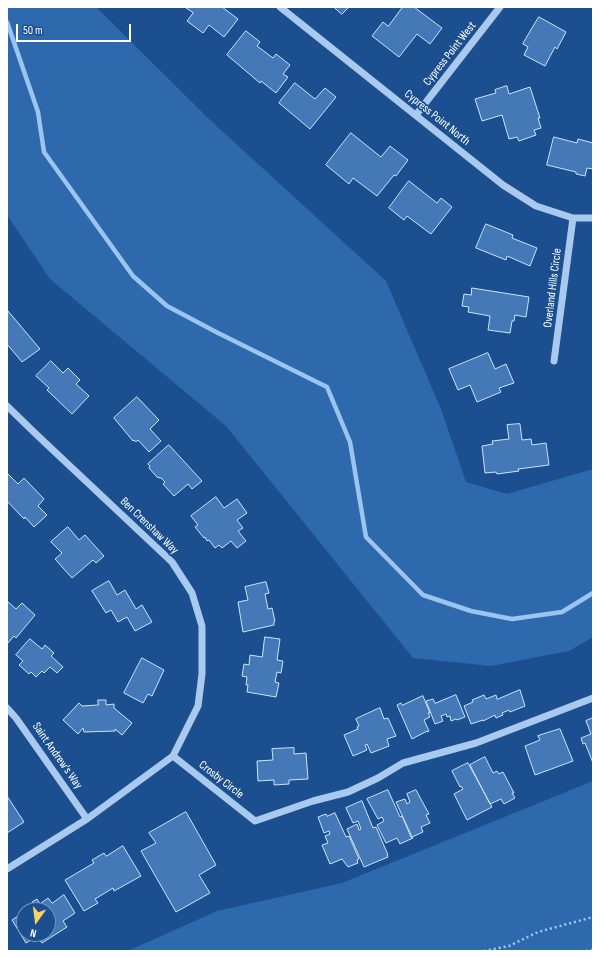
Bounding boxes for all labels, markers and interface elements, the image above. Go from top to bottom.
scale bar [18,16,133,42]
street label: Cypress Point West [421,19,479,89]
text: 50 m [23,23,43,38]
street label: Cypress Point North [401,87,473,149]
street label: Overland Hills Circle [541,248,565,328]
street label: Ben Crenshaw Way [117,495,181,557]
street label: Saint Andrew's Way [29,720,85,792]
street label: Crosby Circle [196,758,246,802]
north arrow [16,902,56,942]
text: N [29,926,38,940]

